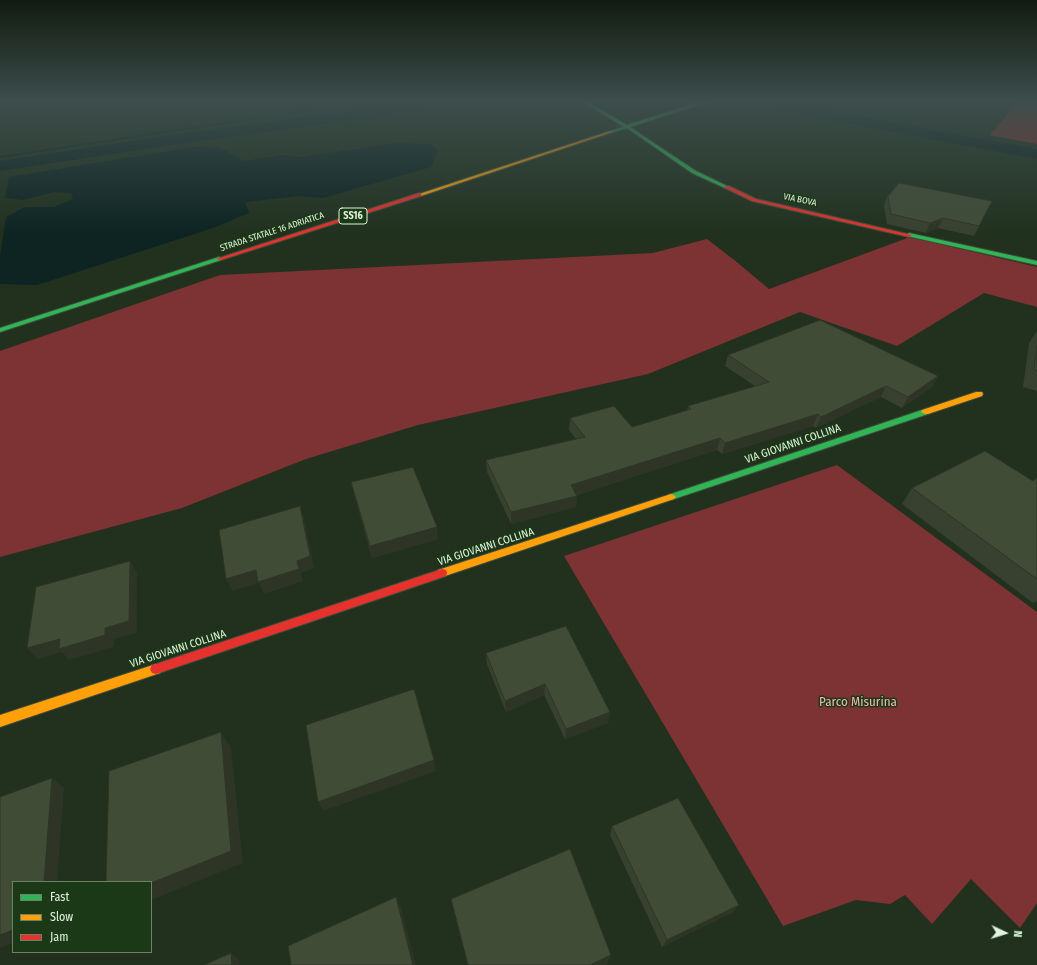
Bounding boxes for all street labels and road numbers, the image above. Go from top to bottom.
street label: VIA BOVA [782,191,818,209]
road number: SS16 [339,208,367,224]
street label: STRADA STATALE 16 ADRIATICA [219,210,325,254]
street label: VIA GIOVANNI COLLINA [743,421,843,467]
street label: VIA GIOVANNI COLLINA [436,525,536,569]
street label: VIA GIOVANNI COLLINA [128,627,228,671]

